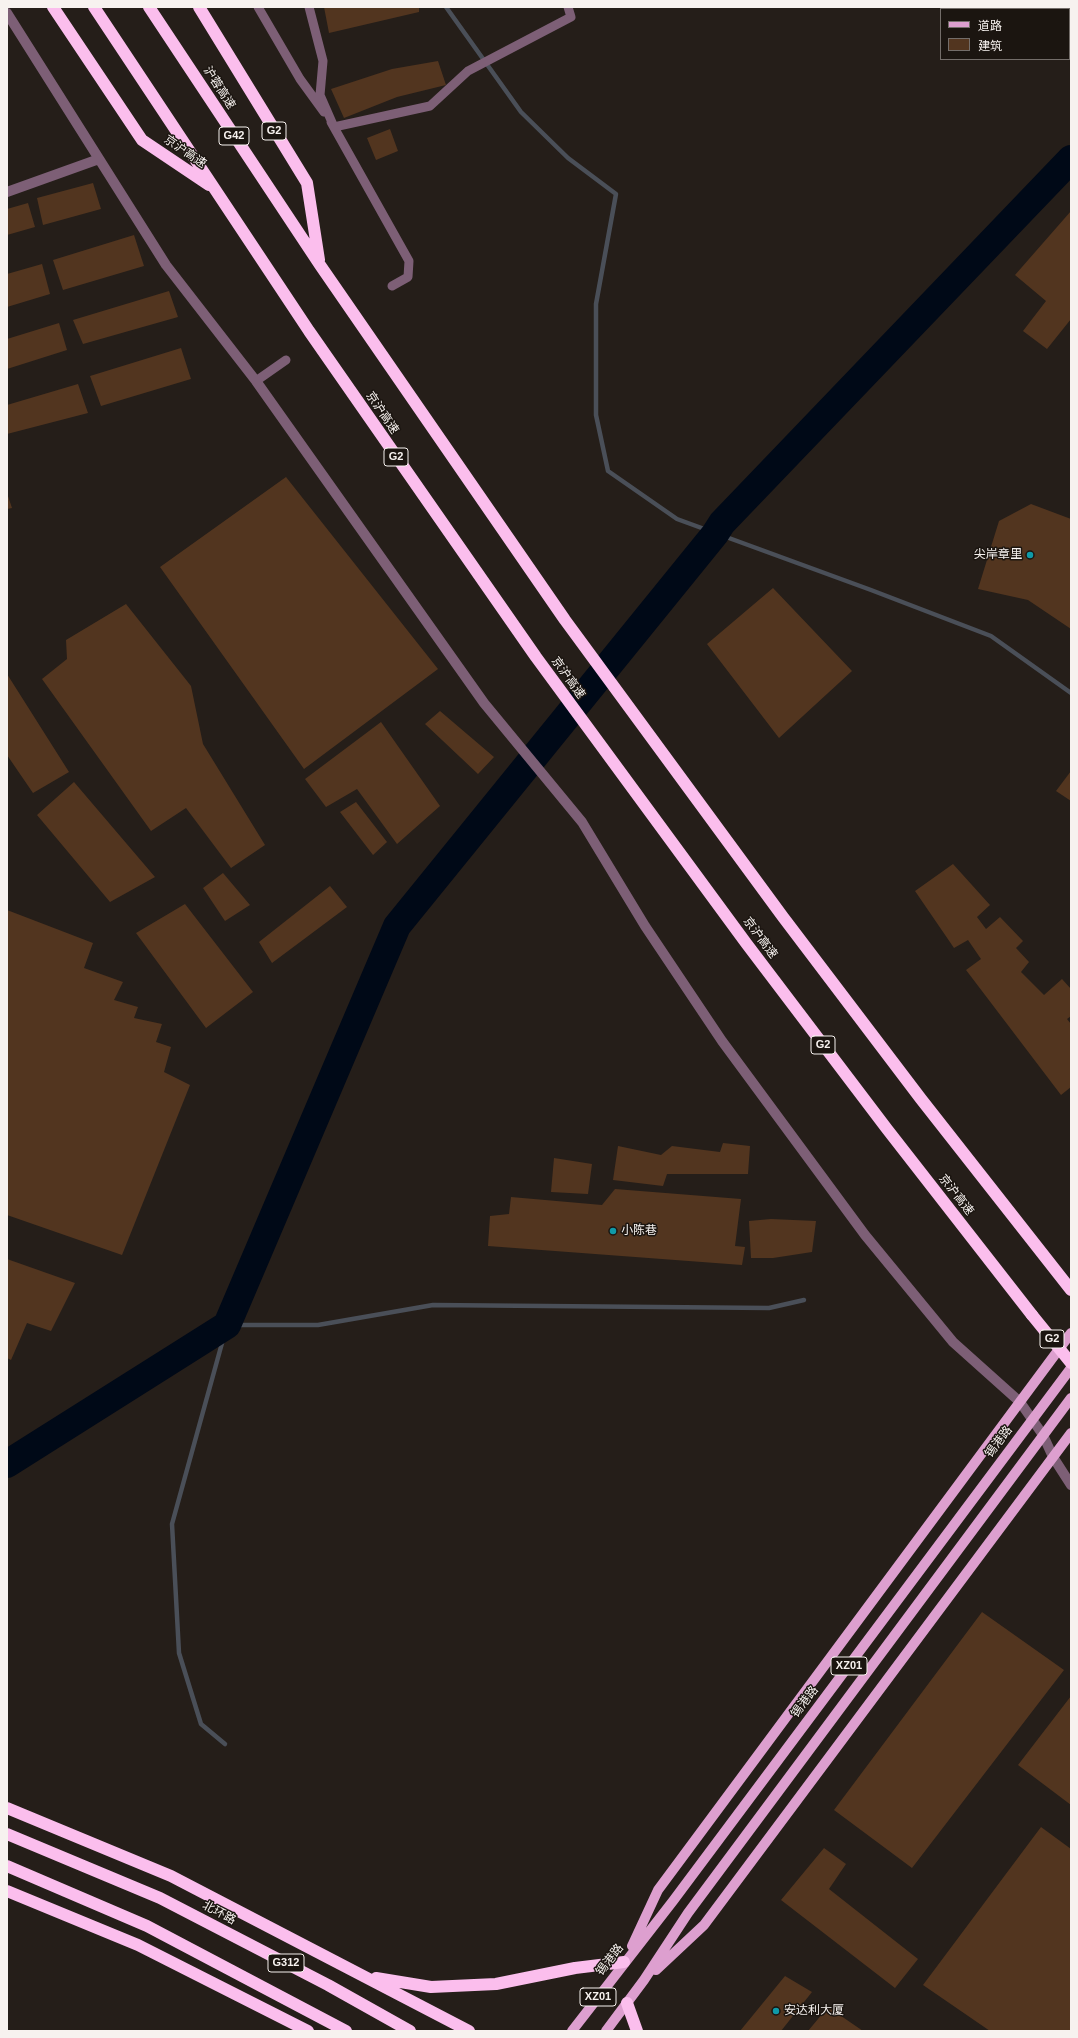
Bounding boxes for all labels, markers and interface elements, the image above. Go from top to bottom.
legend [940,8,1070,60]
text: 道路 [978,19,1002,33]
text: 建筑 [978,39,1002,53]
street label: 沪蓉高速 [200,64,238,112]
road number: G2 [262,122,286,140]
road number: G42 [219,127,249,145]
street label: 京沪高速 [161,133,209,171]
street label: 京沪高速 [363,389,401,437]
road number: G2 [384,448,408,466]
place label: 尖岸章里 [974,548,1022,562]
marker: 尖岸章里 [1025,550,1035,560]
street label: 京沪高速 [548,654,588,702]
street label: 京沪高速 [740,914,780,962]
road number: G2 [811,1036,835,1054]
street label: 京沪高速 [936,1172,976,1218]
place label: 小陈巷 [621,1224,657,1238]
marker: 小陈巷 [608,1226,618,1236]
road number: G2 [1040,1330,1064,1348]
street label: 锡港路 [982,1423,1016,1461]
road number: XZ01 [831,1657,867,1675]
street label: 锡港路 [788,1683,822,1721]
street label: 北环路 [200,1898,238,1928]
street label: 锡港路 [593,1941,627,1979]
road number: G312 [268,1954,304,1972]
road number: XZ01 [580,1988,616,2006]
place label: 安达利大厦 [784,2004,844,2018]
marker: 安达利大厦 [771,2006,781,2016]

